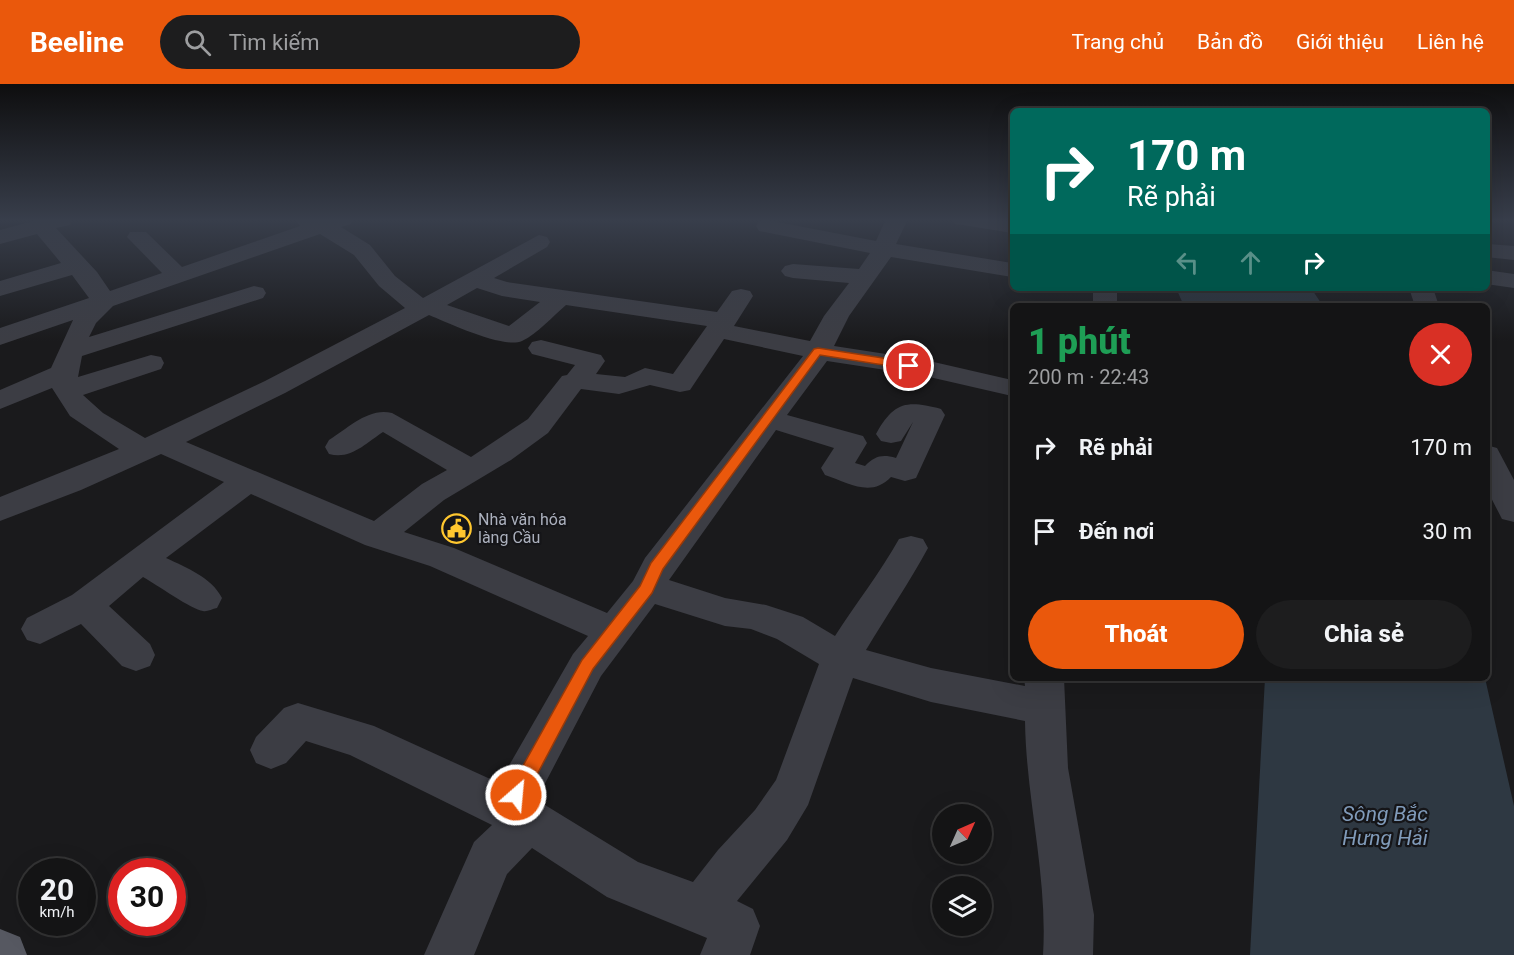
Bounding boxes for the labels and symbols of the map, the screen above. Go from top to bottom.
pin [883,340,934,391]
place label: Nhà văn hóa làng Cầu [478,510,567,547]
public building icon: Nhà văn hóa làng Cầu [441,512,473,544]
position arrow [484,763,548,827]
water label: Sông Bắc Hưng Hải [1342,802,1428,850]
north arrow [932,804,992,864]
speed limit sign: 30 [108,858,186,936]

